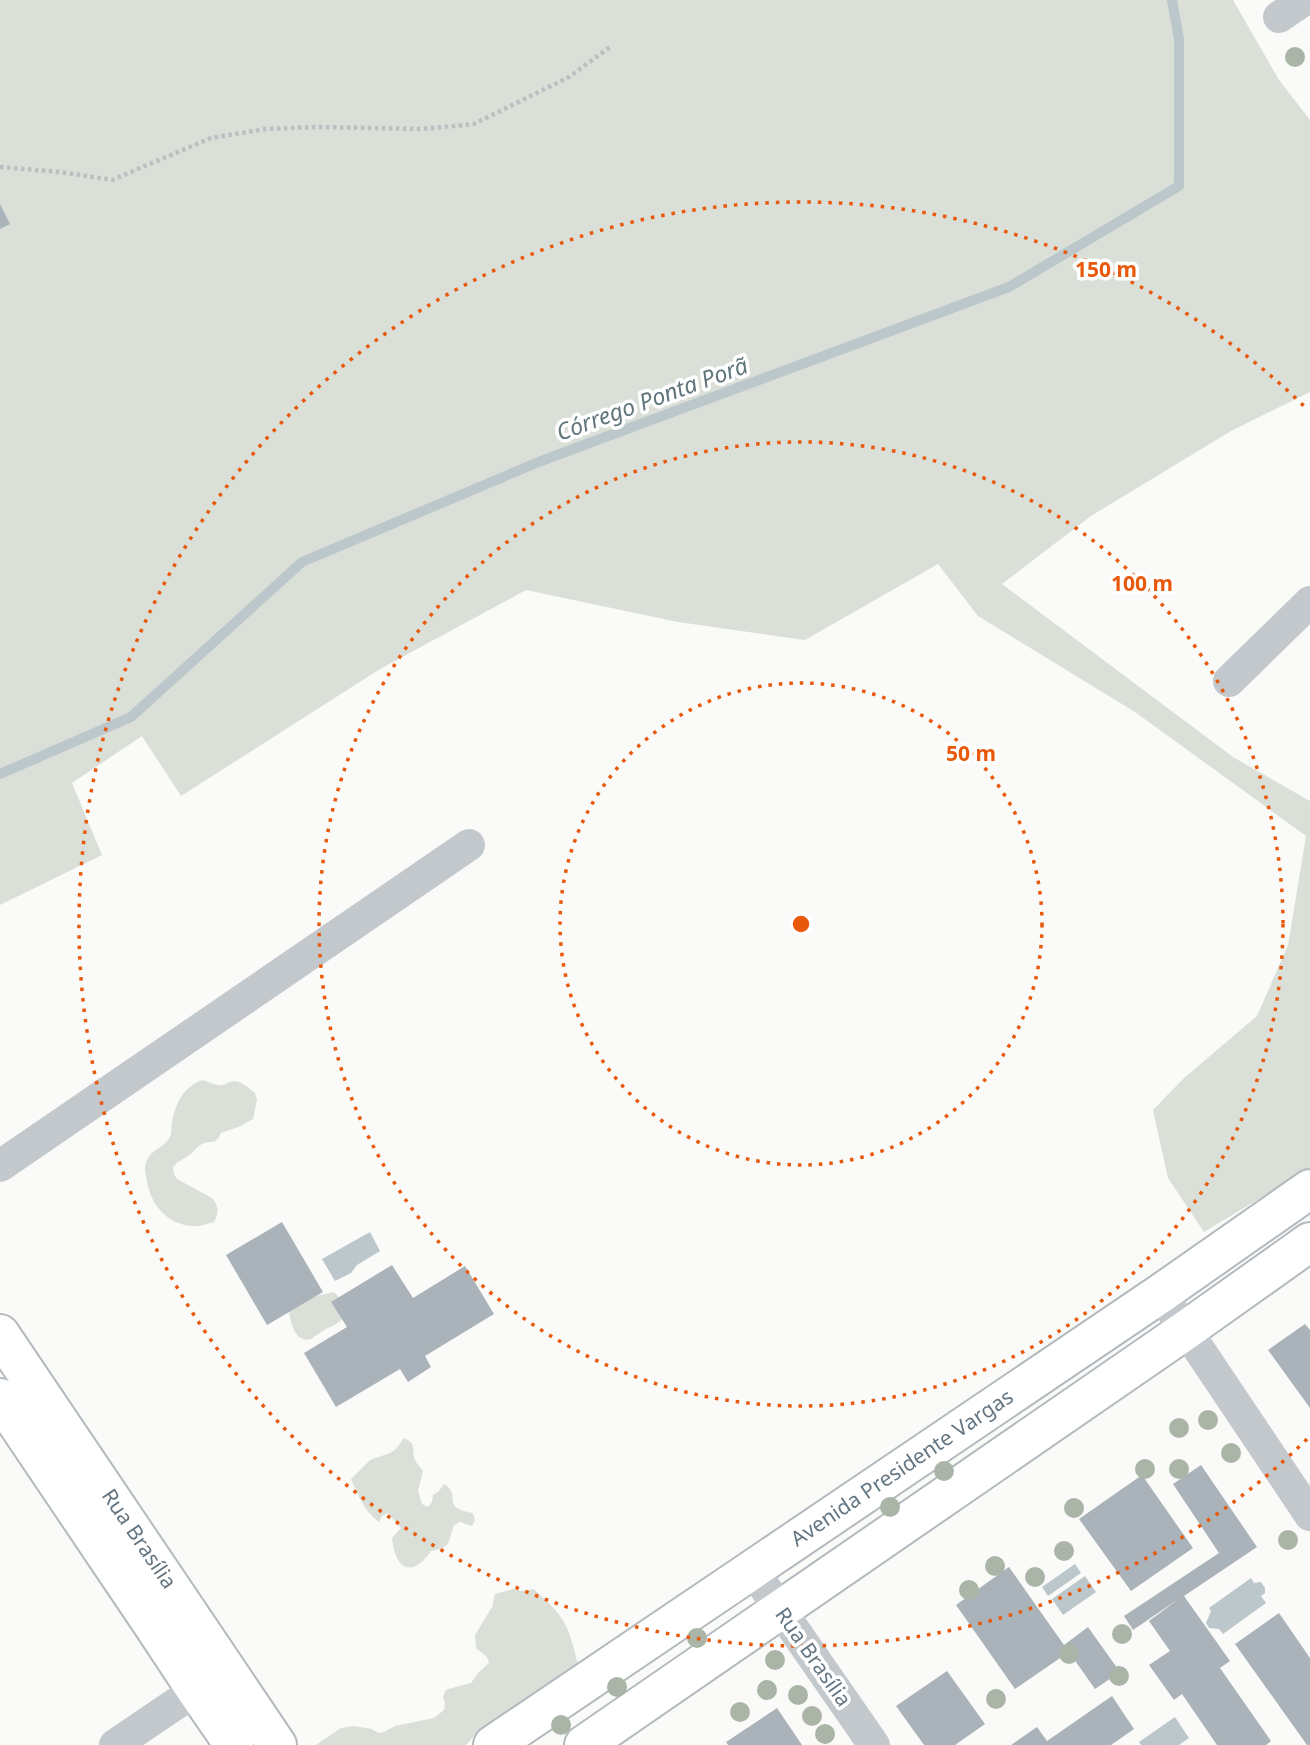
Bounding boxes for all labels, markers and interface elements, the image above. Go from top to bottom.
text: 150 m [1075,255,1137,283]
water label: Córrego Ponta Porã [551,349,752,448]
text: 100 m [1111,569,1173,597]
text: 50 m [946,739,996,767]
centre of rings [789,912,813,936]
street label: Avenida Presidente Vargas [785,1382,1018,1552]
street label: Rua Brasília [96,1483,184,1594]
street label: Rua Brasília [769,1601,858,1712]

